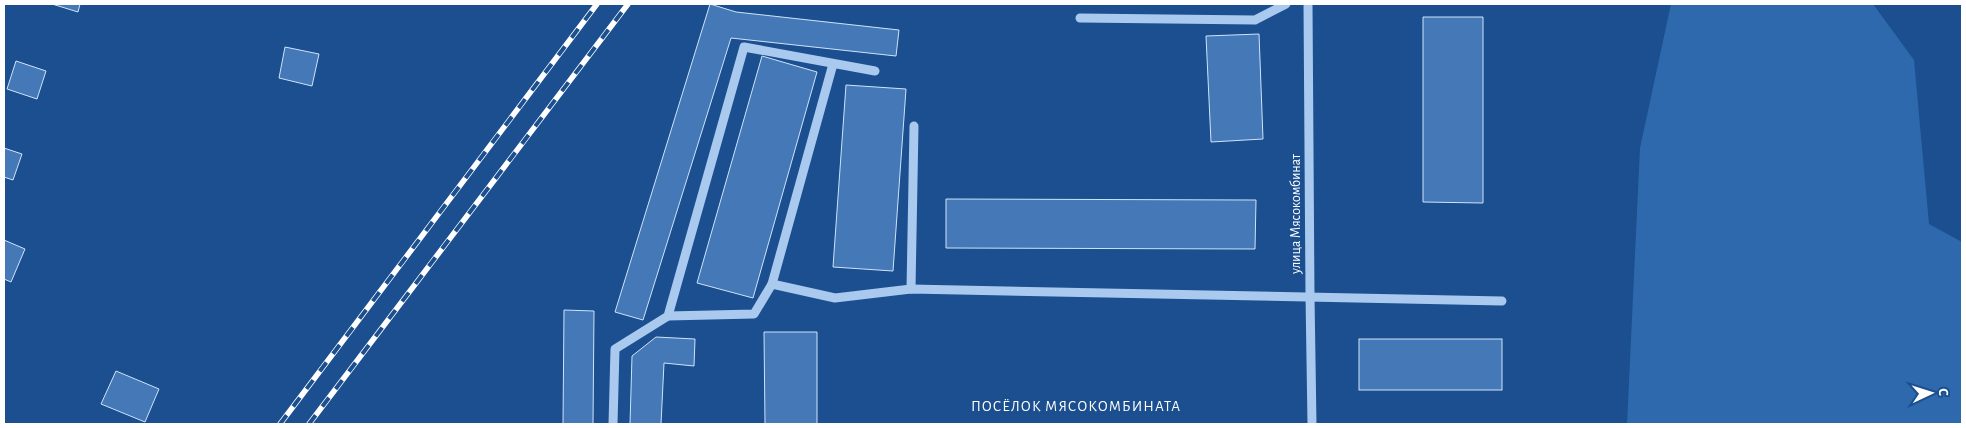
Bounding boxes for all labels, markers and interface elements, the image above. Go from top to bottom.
street label: улица Мясокомбинат [1289,153,1303,275]
north arrow [1906,368,1956,418]
text: С [1936,388,1950,397]
district label: ПОСЁЛОК МЯСОКОМБИНАТА [971,398,1181,414]

